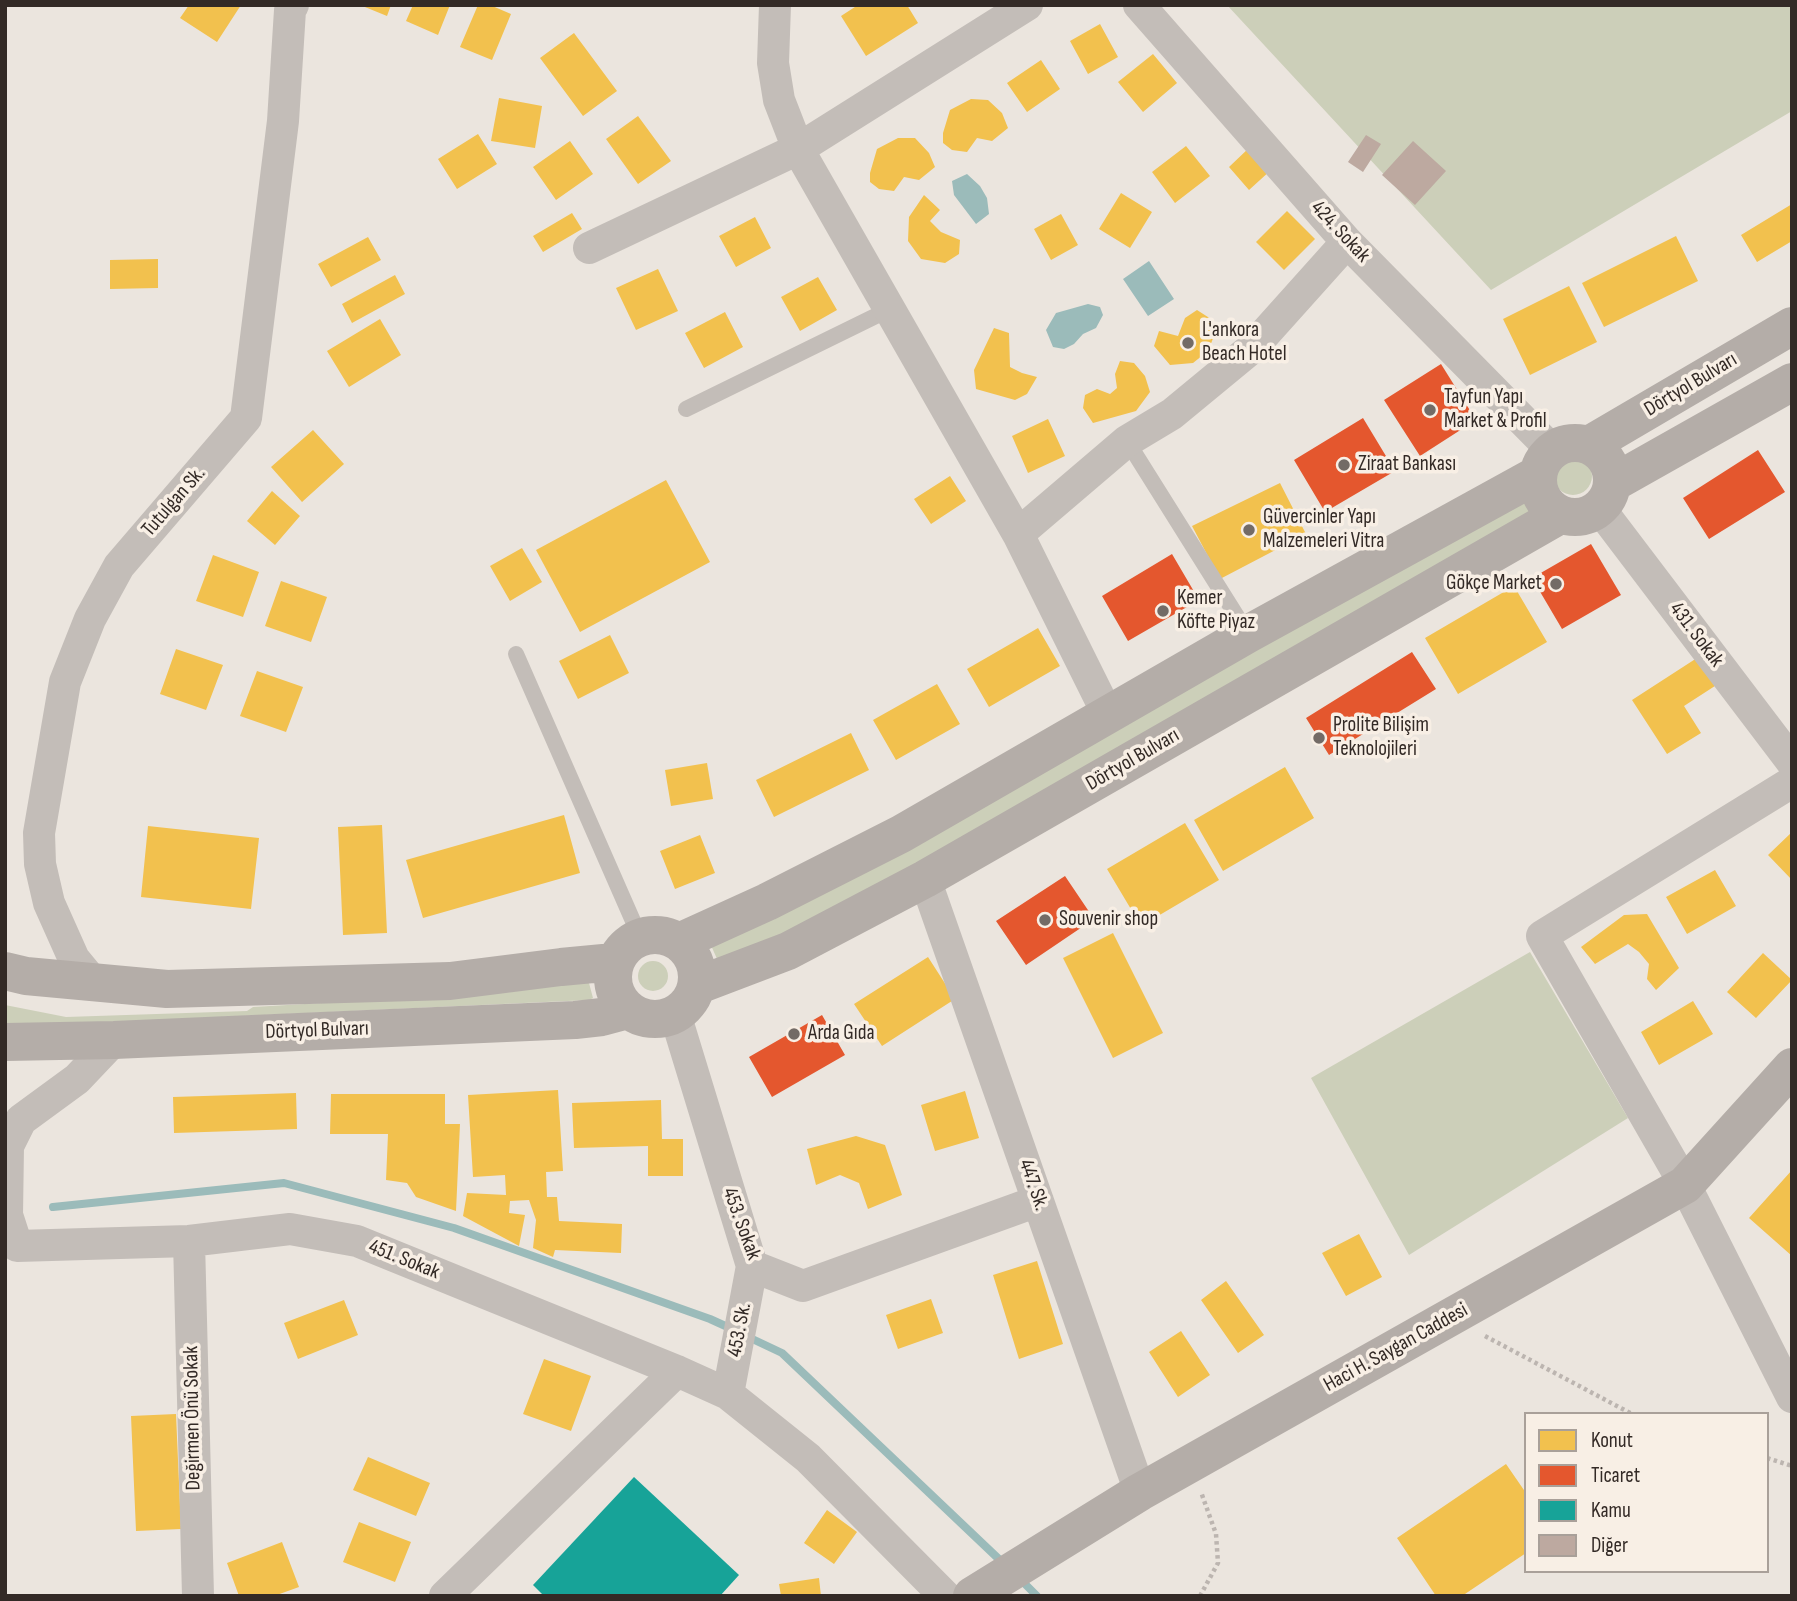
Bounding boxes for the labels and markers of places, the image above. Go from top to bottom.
place label: L'ankora Beach Hotel [1202,318,1287,368]
marker: L'ankora Beach Hotel [1180,335,1196,351]
place label: Tayfun Yapı Market & Profil [1444,385,1547,435]
marker: Tayfun Yapı Market & Profil [1422,402,1438,418]
place label: Ziraat Bankası [1358,452,1456,478]
marker: Ziraat Bankası [1336,457,1352,473]
place label: Güvercinler Yapı Malzemeleri Vitra [1263,505,1384,555]
marker: Güvercinler Yapı Malzemeleri Vitra [1241,522,1257,538]
place label: Gökçe Market [1446,571,1542,597]
marker: Gökçe Market [1548,576,1564,592]
place label: Kemer Köfte Piyaz [1177,586,1255,636]
marker: Kemer Köfte Piyaz [1155,603,1171,619]
place label: Prolite Bilişim Teknolojileri [1333,713,1429,763]
marker: Prolite Bilişim Teknolojileri [1311,730,1327,746]
place label: Souvenir shop [1059,907,1158,933]
marker: Souvenir shop [1037,912,1053,928]
place label: Arda Gıda [808,1021,875,1047]
marker: Arda Gıda [786,1026,802,1042]

